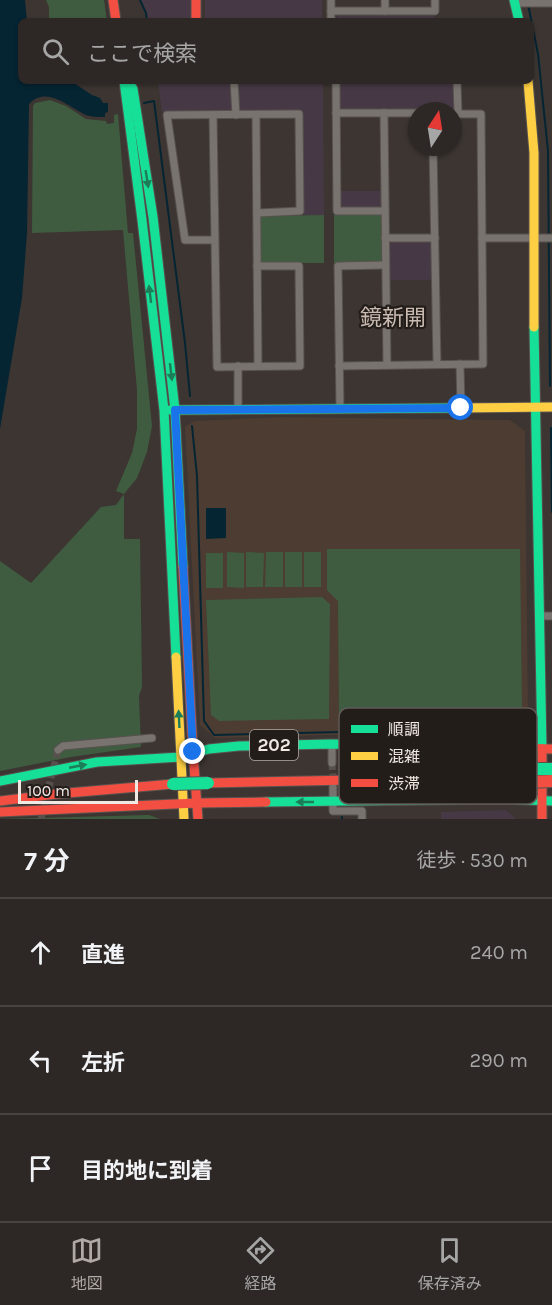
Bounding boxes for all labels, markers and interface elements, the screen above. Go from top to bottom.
search box [18,18,534,84]
icon: search [39,35,72,68]
text: ここで検索 [87,41,197,67]
north arrow [408,102,462,156]
one-way arrow [143,170,152,189]
one-way arrow [146,284,155,303]
district label: 鏡新開 [360,305,426,331]
one-way arrow [166,363,176,382]
route start [447,394,473,420]
legend [339,708,537,804]
one-way arrow [174,709,183,728]
text: 順調 [388,720,420,739]
road number: 202 [250,730,298,760]
route end [179,738,205,764]
text: 混雑 [388,747,420,766]
one-way arrow [69,761,88,770]
text: 渋滞 [388,774,420,793]
scale bar [18,777,138,804]
text: 100 m [27,781,70,800]
one-way arrow [295,798,314,807]
text: 7 分 [24,846,70,877]
text: 徒歩 · 530 m [417,849,528,872]
icon: ahead [24,936,57,969]
text: 240 m [470,941,528,964]
text: 直進 [81,942,125,968]
icon: left [24,1044,57,1077]
text: 290 m [469,1049,528,1072]
text: 左折 [81,1050,125,1076]
icon: arrive [24,1152,57,1185]
text: 目的地に到着 [81,1158,213,1184]
tab: 地図 [70,1234,103,1294]
tab: 経路 [244,1234,277,1294]
tab: 保存済み [418,1234,482,1294]

